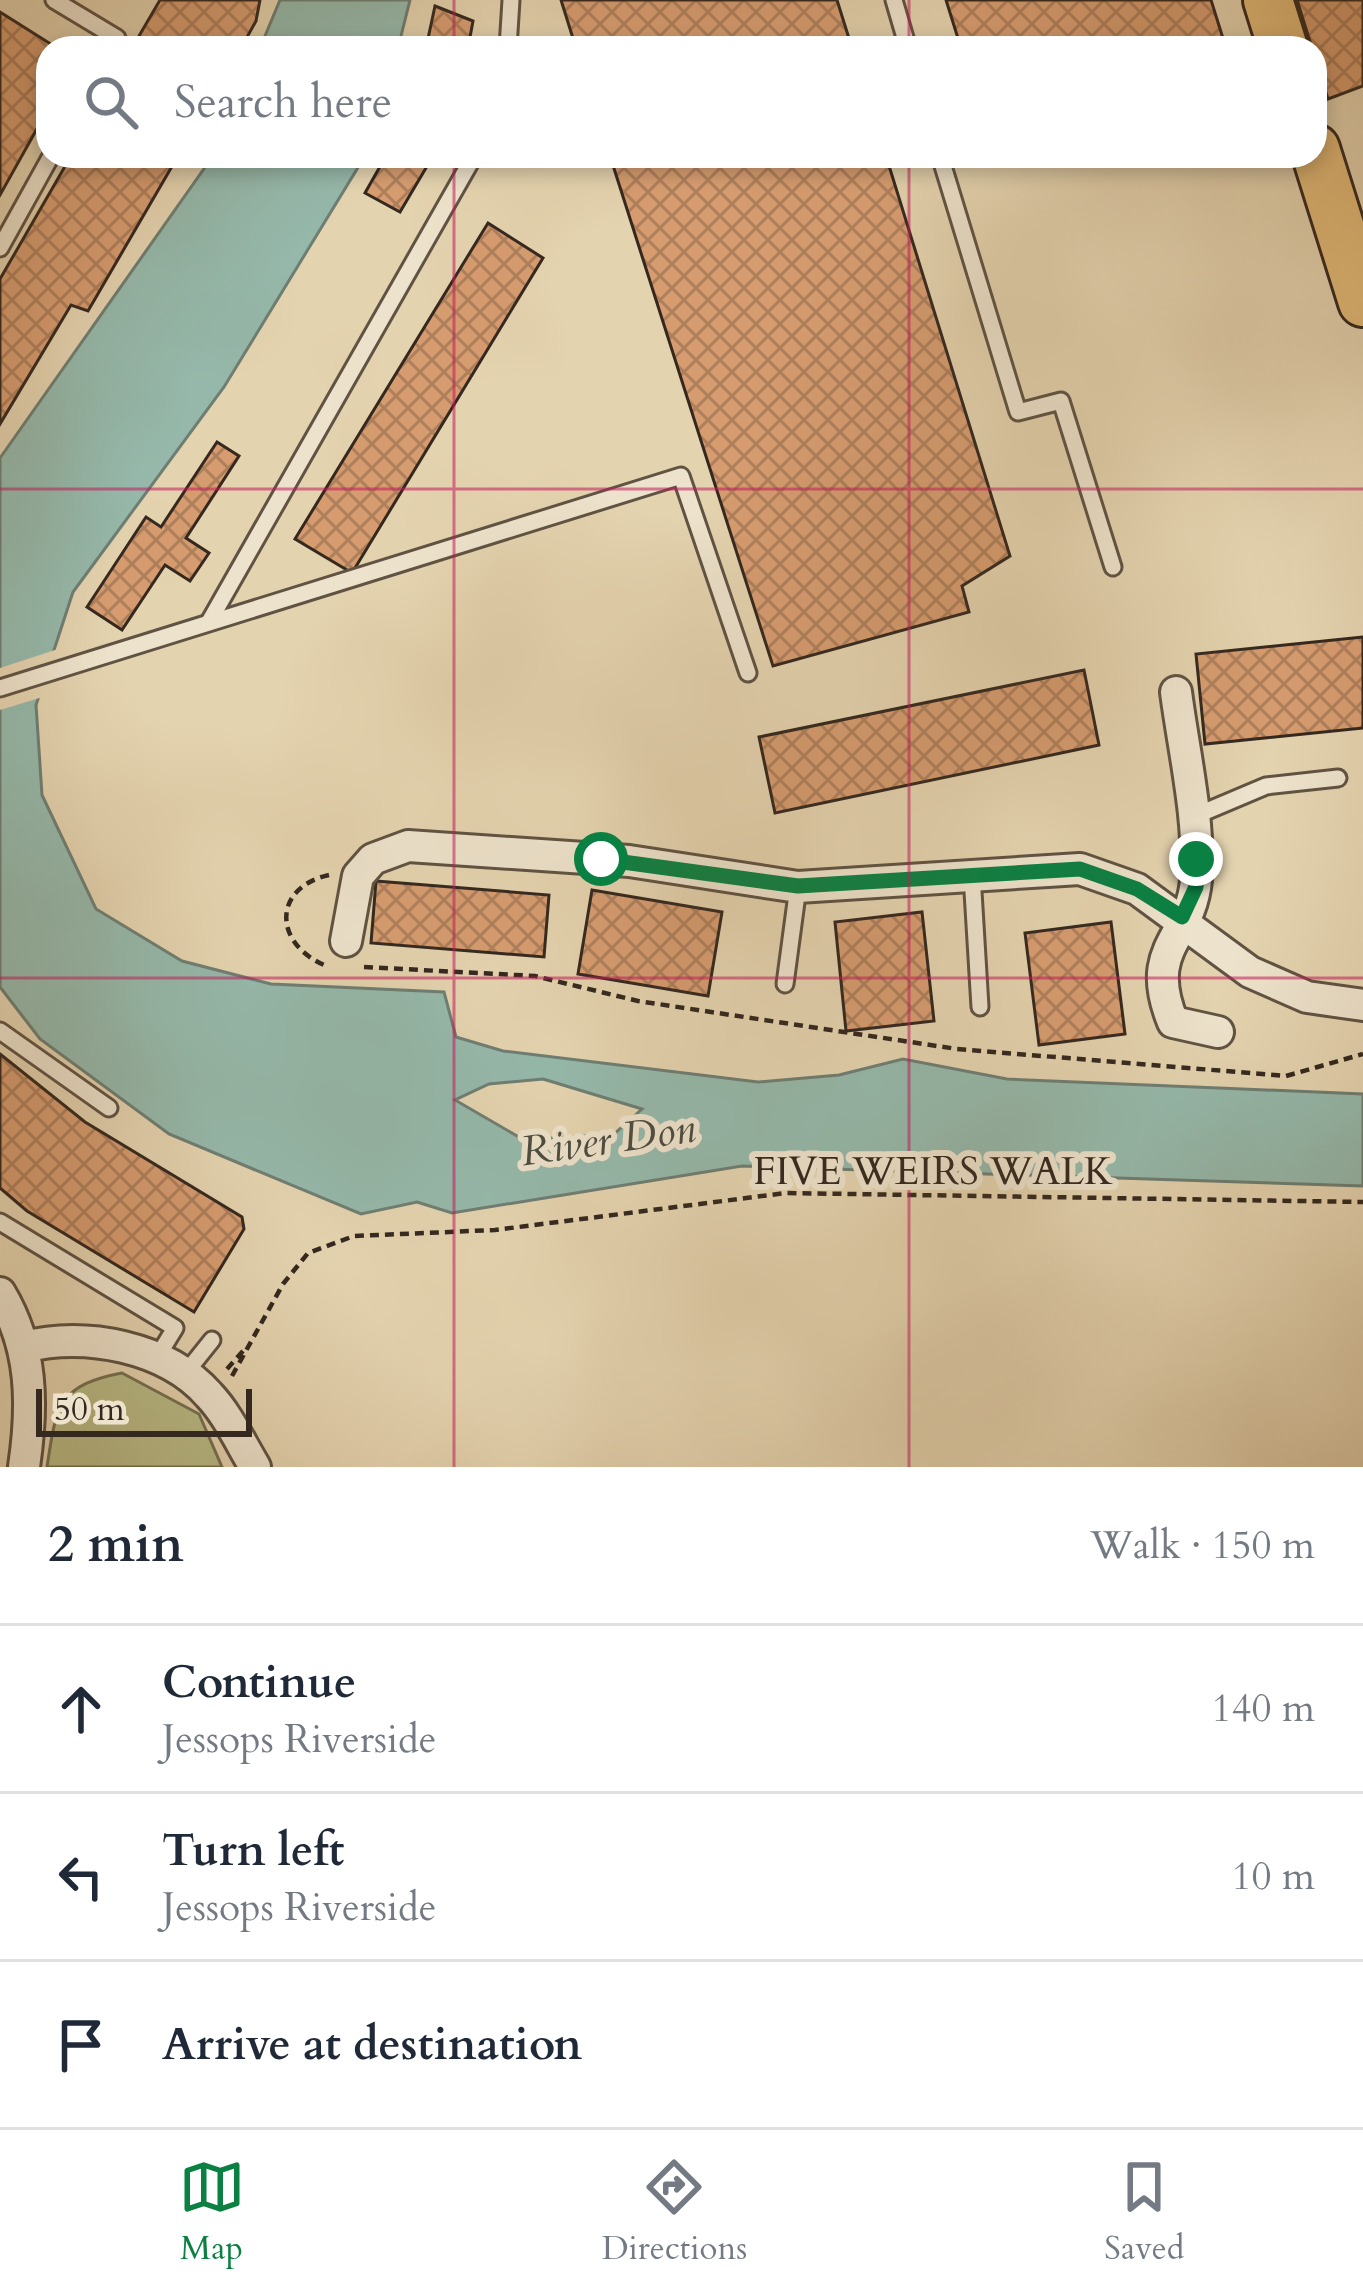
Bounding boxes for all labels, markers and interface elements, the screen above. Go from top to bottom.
search box [36,36,1327,168]
icon: search [78,69,144,135]
text: Search here [174,72,392,133]
route start [574,832,628,886]
route end [1169,832,1223,886]
water label: River Don [517,1099,699,1180]
street label: FIVE WEIRS WALK [753,1145,1113,1198]
scale bar [36,1383,252,1436]
text: 50 m [54,1387,125,1432]
text: 2 min [48,1510,184,1580]
text: Walk · 150 m [1090,1519,1315,1572]
text: Continue [162,1652,356,1713]
icon: ahead [48,1676,114,1742]
text: 140 m [1212,1682,1315,1735]
text: Jessops Riverside [162,1713,437,1766]
text: Turn left [162,1820,344,1881]
icon: left [48,1844,114,1910]
text: 10 m [1232,1850,1315,1903]
text: Jessops Riverside [162,1881,437,1934]
icon: arrive [48,2012,114,2078]
text: Arrive at destination [162,2014,582,2075]
tab: Map [179,2154,245,2271]
tab: Directions [602,2154,747,2271]
tab: Saved [1104,2154,1184,2271]

